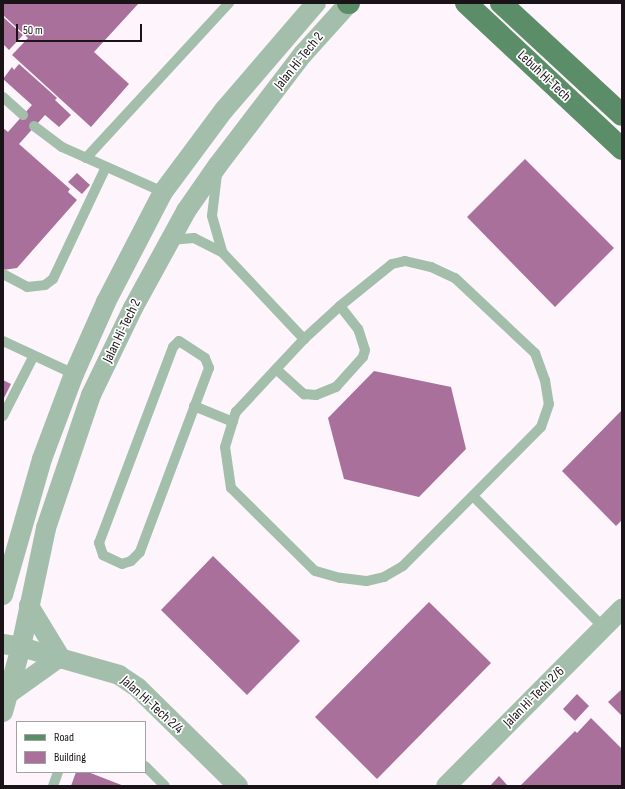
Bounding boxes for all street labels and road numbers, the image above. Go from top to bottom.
street label: Jalan Hi-Tech 2 [271,29,327,93]
street label: Lebuh Hi-Tech [514,47,574,105]
street label: Jalan Hi-Tech 2 [99,296,145,366]
street label: Jalan Hi-Tech 2/6 [500,663,568,731]
street label: Jalan Hi-Tech 2/4 [117,673,187,737]

